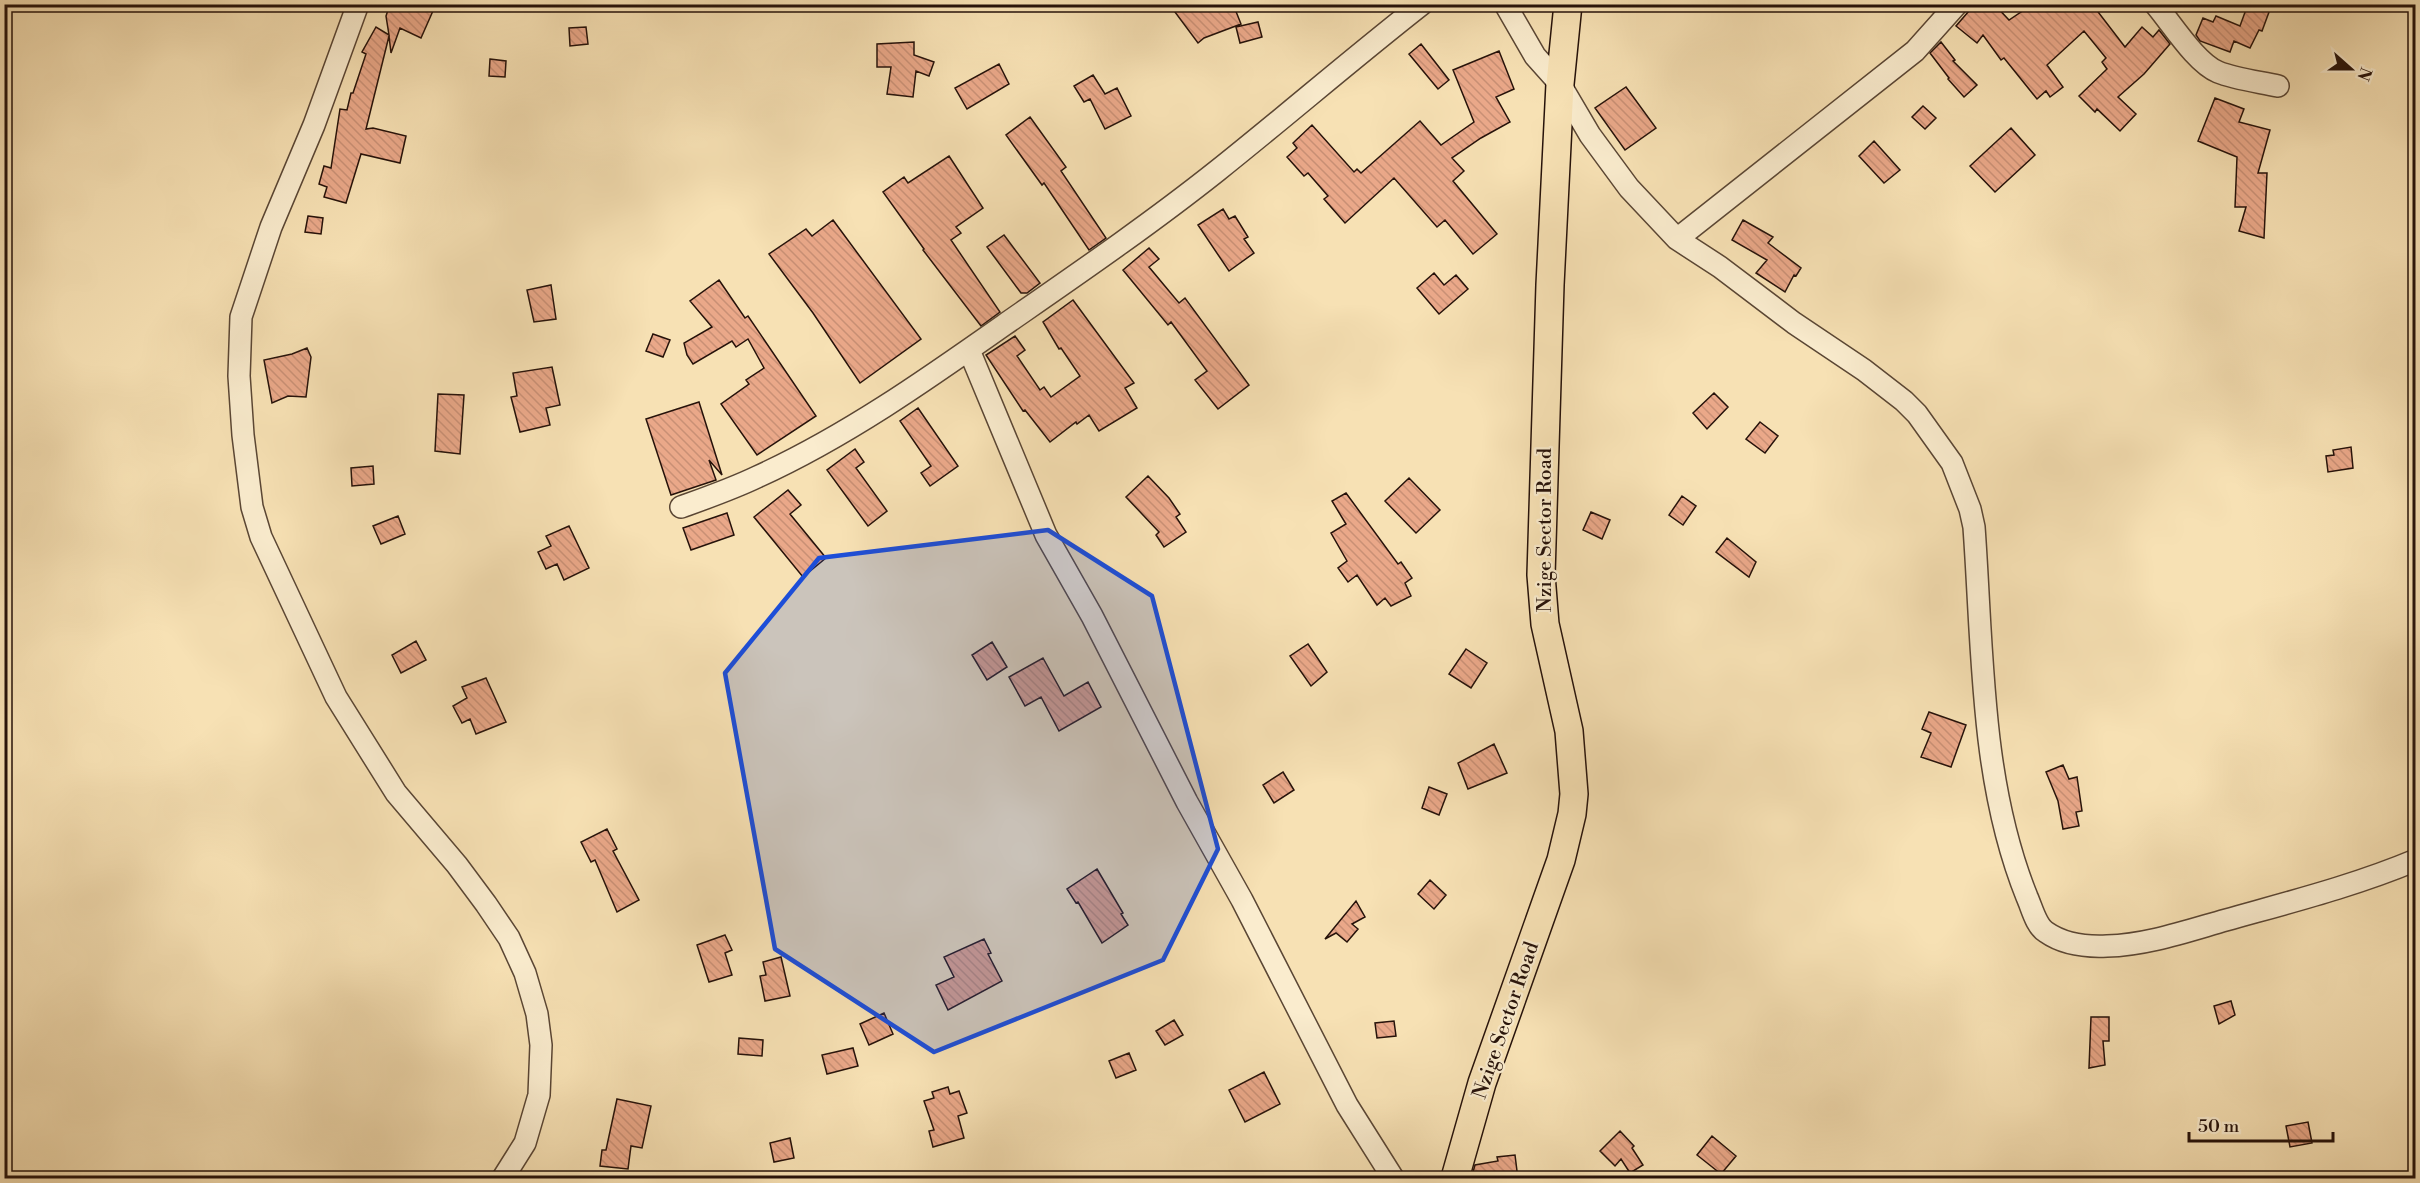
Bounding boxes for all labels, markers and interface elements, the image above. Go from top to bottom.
north arrow [2321,39,2381,99]
text: N [2352,65,2376,84]
street label: Nzige Sector Road [1533,447,1558,612]
street label: Nzige Sector Road [1468,938,1545,1102]
scale bar [2189,1105,2333,1143]
text: 50 m [2198,1115,2240,1138]

